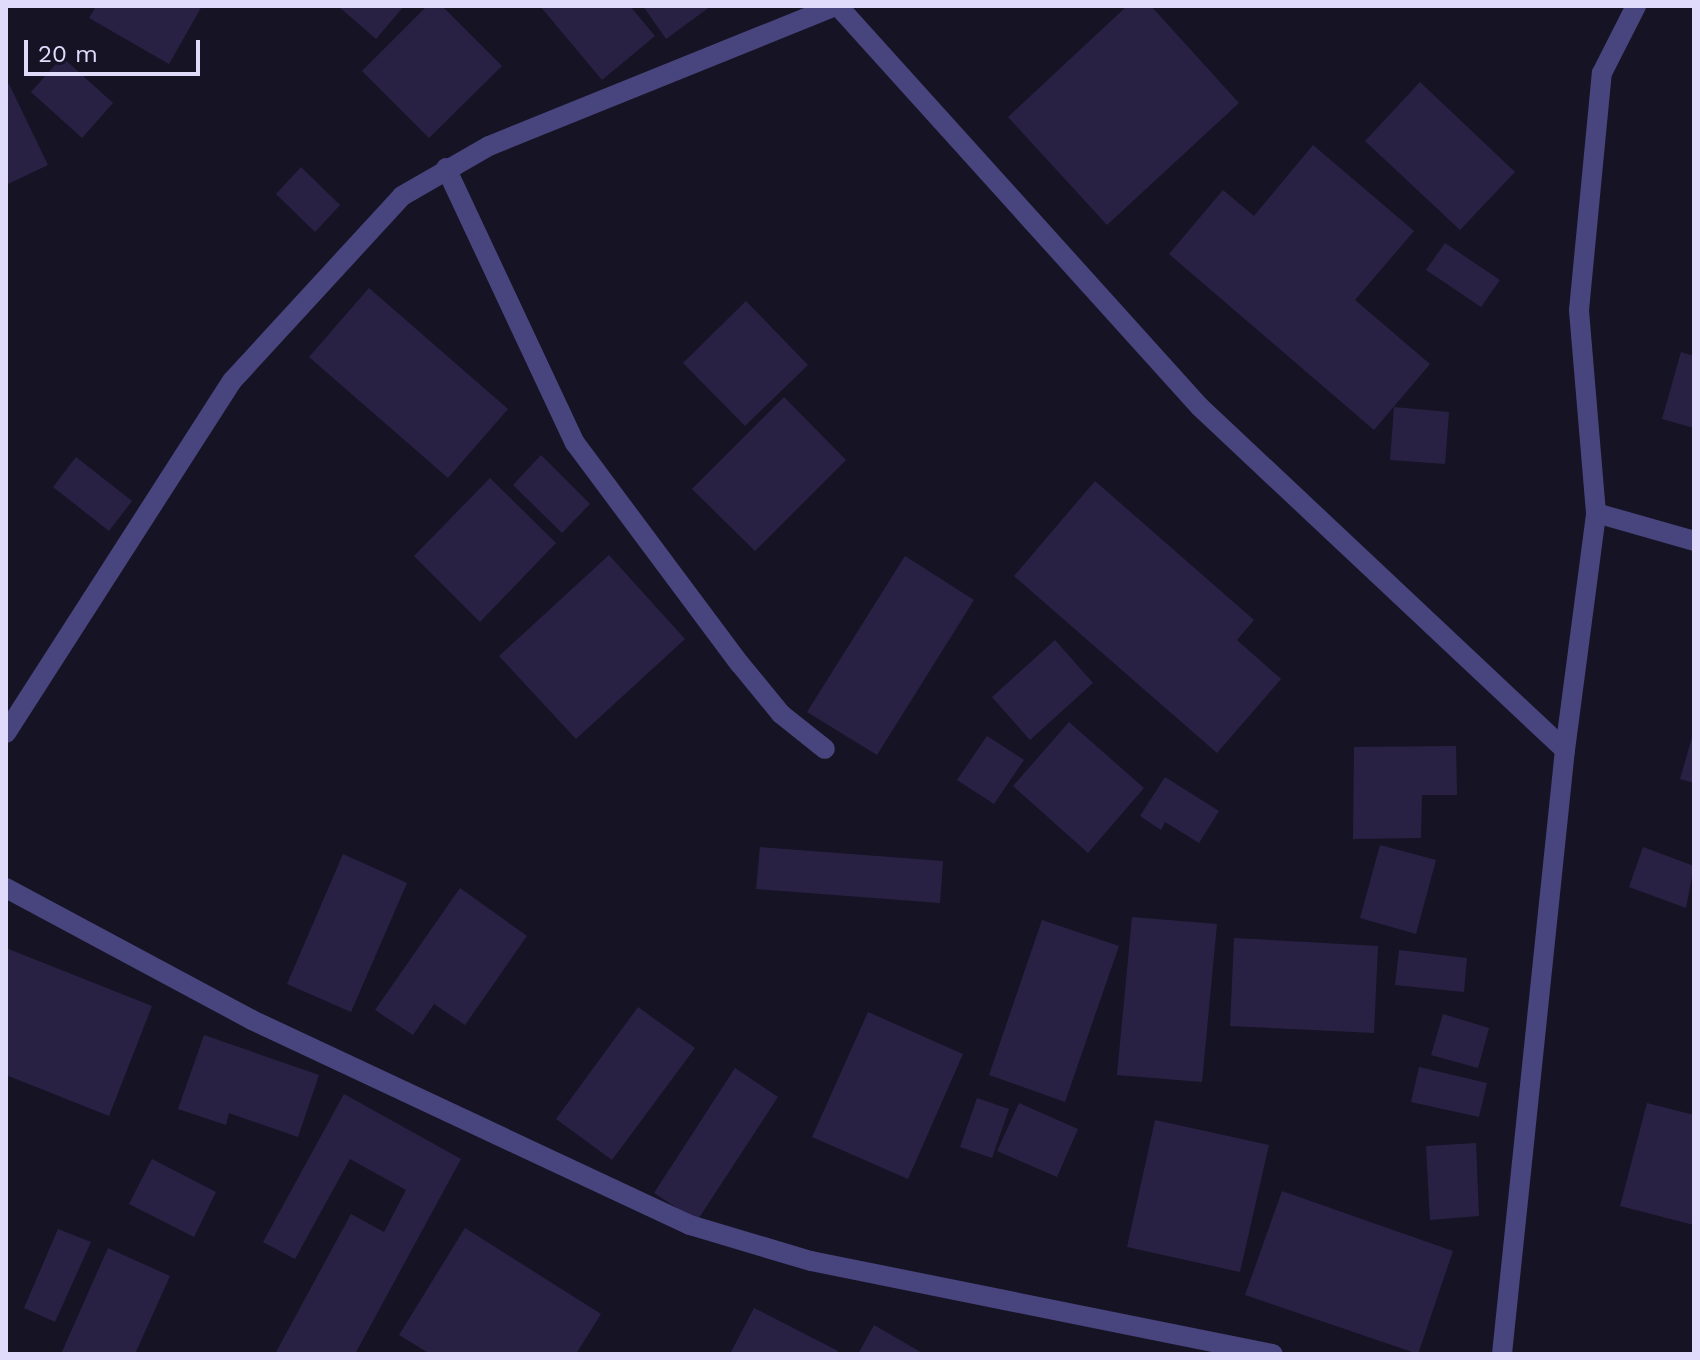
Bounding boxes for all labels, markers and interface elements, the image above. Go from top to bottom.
scale bar [28,24,204,74]
text: 20 m [38,40,98,68]

